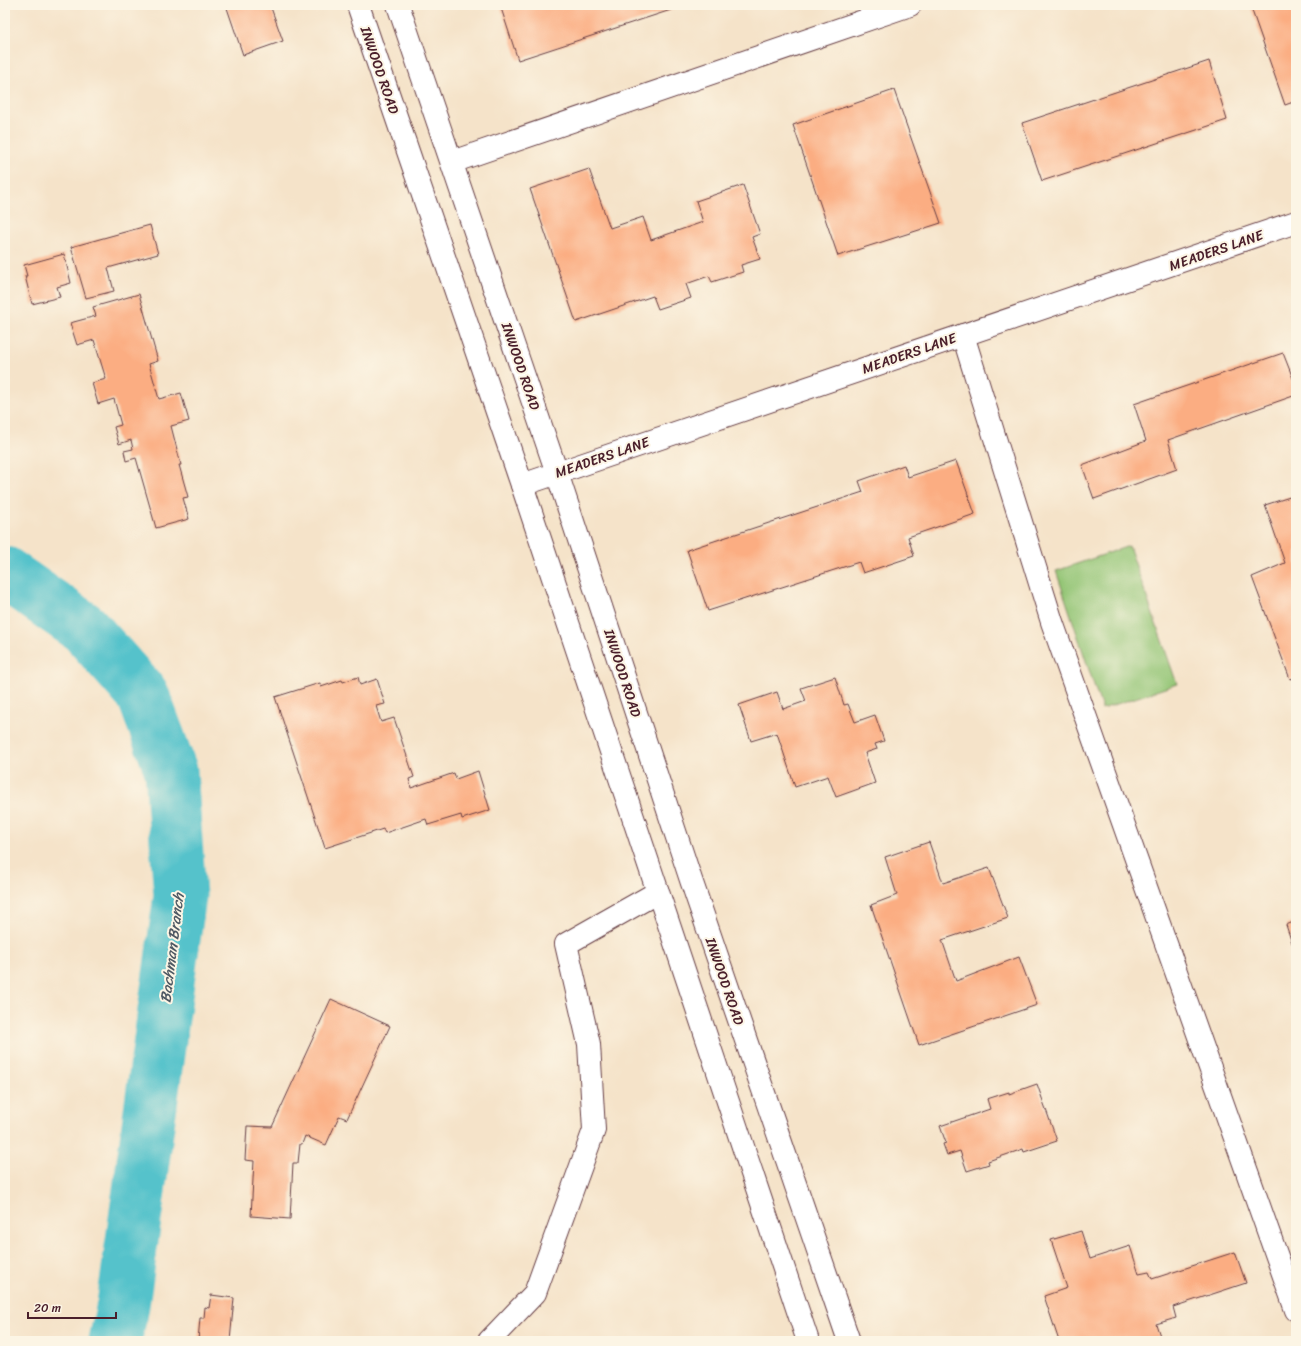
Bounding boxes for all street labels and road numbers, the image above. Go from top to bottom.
street label: INWOOD ROAD [353,22,406,118]
street label: MEADERS LANE [1166,222,1268,278]
street label: INWOOD ROAD [494,318,547,414]
street label: MEADERS LANE [859,325,961,381]
street label: MEADERS LANE [552,429,654,485]
street label: INWOOD ROAD [596,625,649,721]
street label: INWOOD ROAD [698,933,751,1029]

